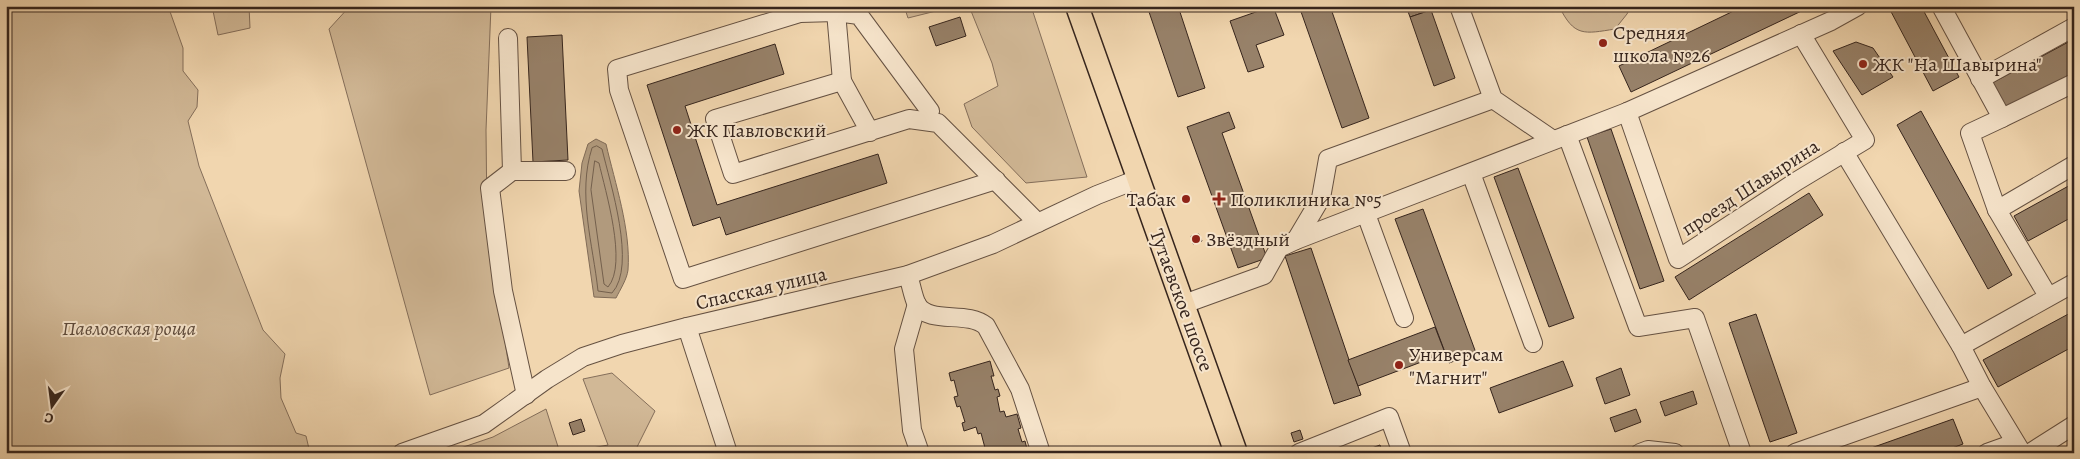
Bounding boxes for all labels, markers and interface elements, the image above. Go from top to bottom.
place label: Средняя школа №26 [1613,19,1710,69]
marker: Средняя школа №26 [1597,37,1609,49]
place label: ЖК "На Шавырина" [1873,51,2042,78]
marker: ЖК "На Шавырина" [1857,58,1869,70]
place label: ЖК Павловский [687,117,827,144]
marker: ЖК Павловский [671,124,683,136]
street label: проезд Шавырина [1676,132,1825,242]
place label: Табак [1127,186,1176,213]
place label: Поликлиника №5 [1230,186,1382,213]
marker: Поликлиника №5 [1212,192,1226,206]
marker: Табак [1180,193,1192,205]
street label: Тутаевское шоссе [1143,225,1220,375]
place label: Звёздный [1206,226,1290,253]
marker: Звёздный [1190,233,1202,245]
street label: Спасская улица [693,260,830,317]
park label: Павловская роща [62,315,196,342]
place label: Универсам "Магнит" [1409,341,1503,391]
marker: Универсам "Магнит" [1393,359,1405,371]
north arrow [28,382,78,432]
text: С [42,408,55,428]

